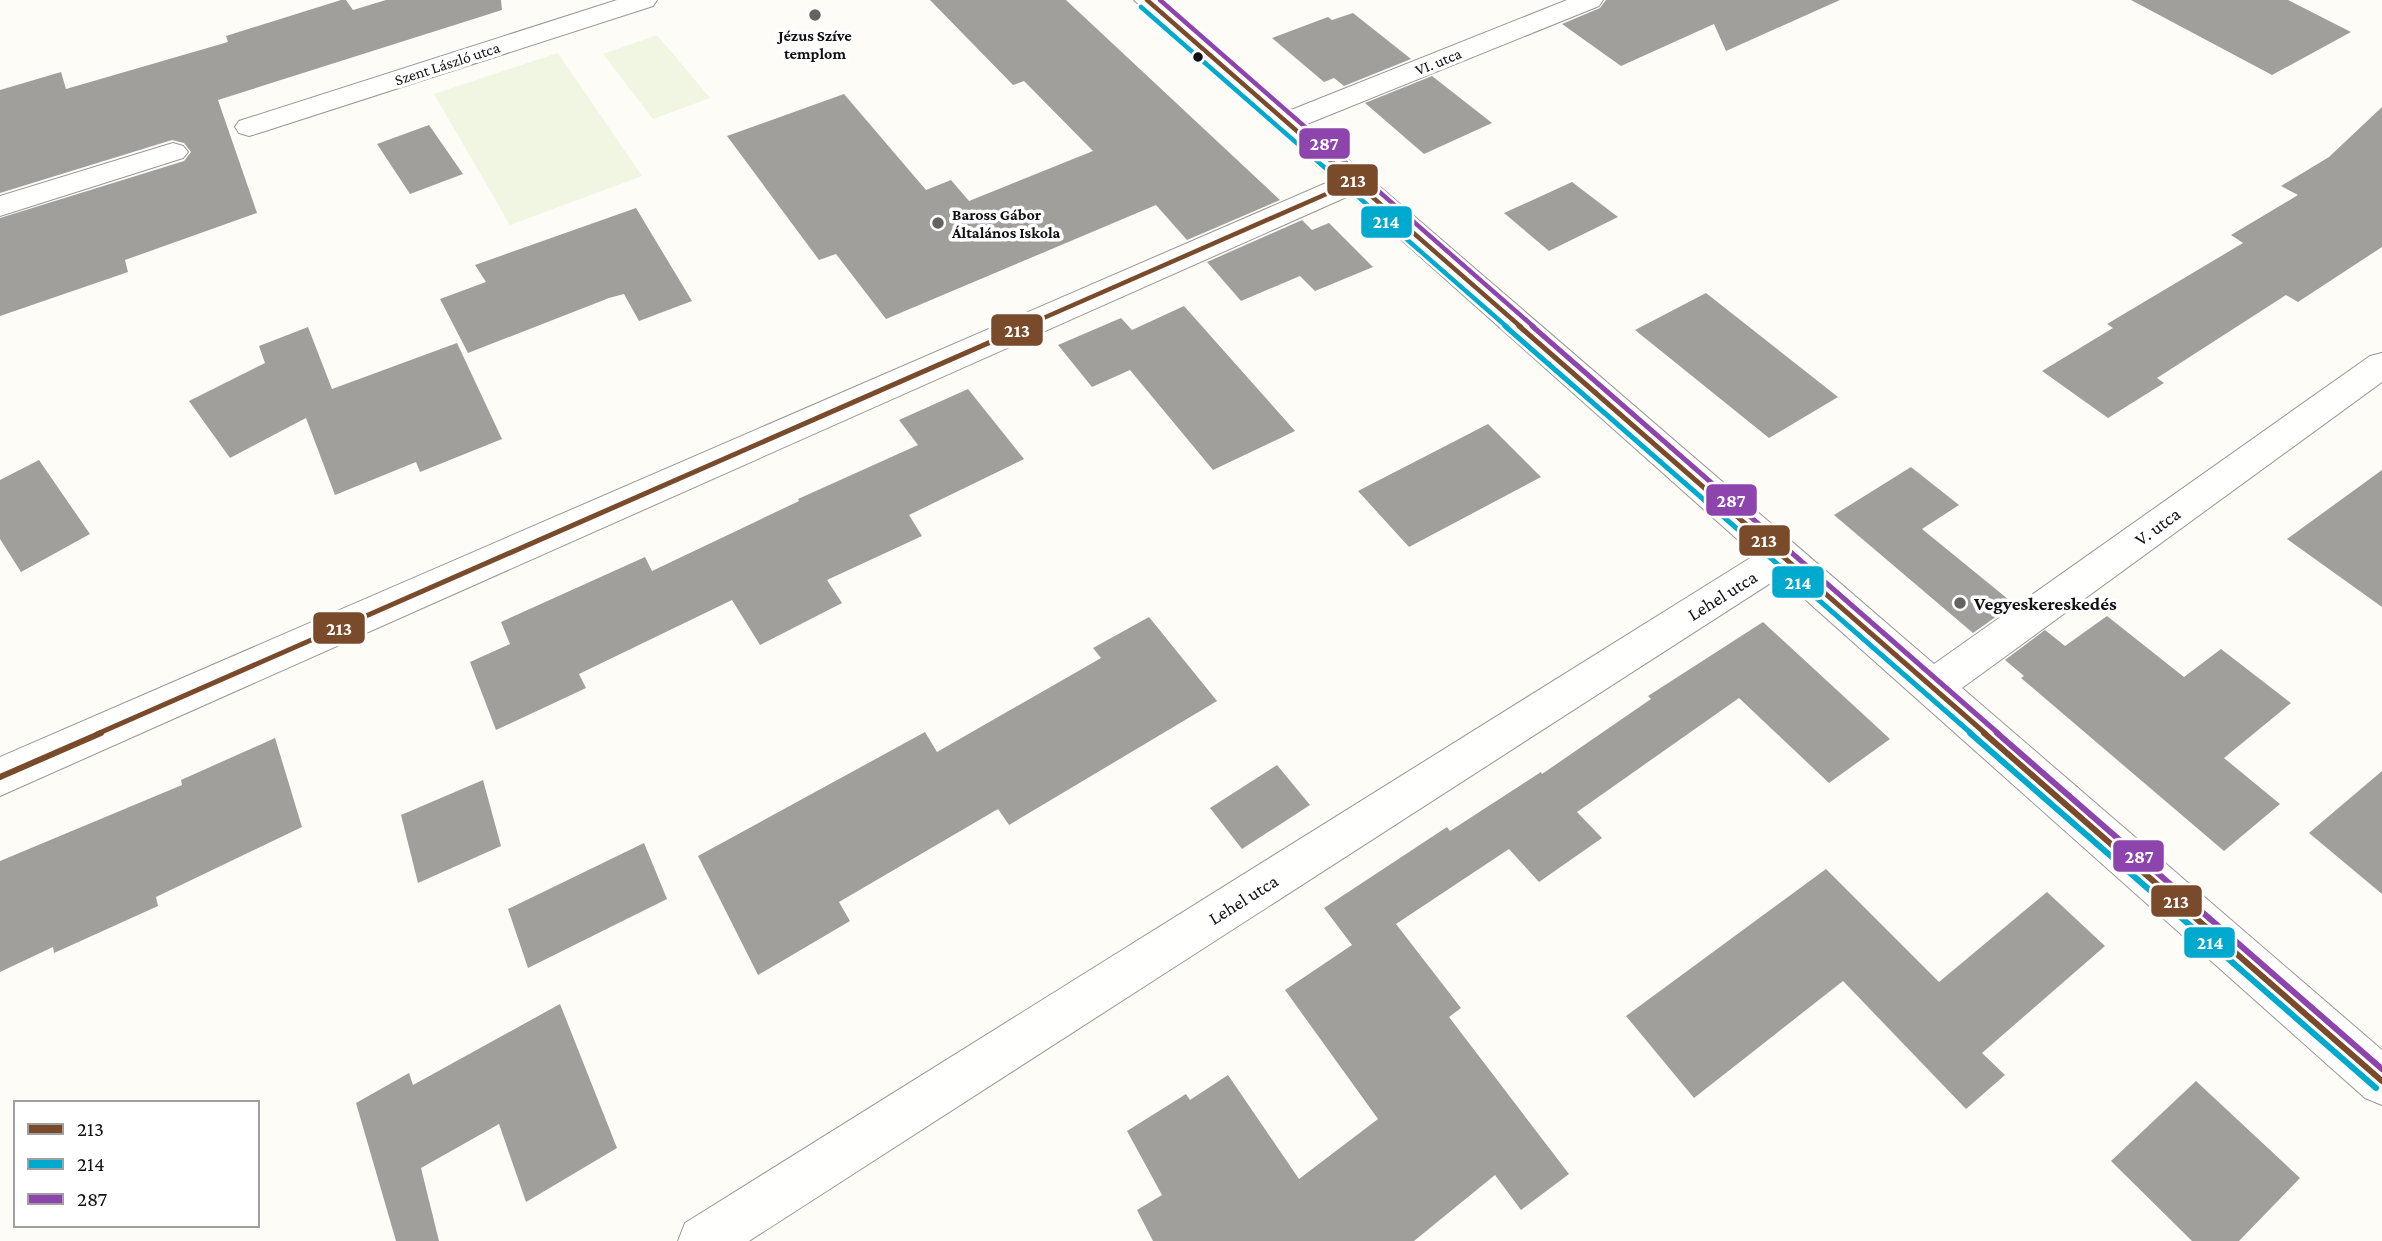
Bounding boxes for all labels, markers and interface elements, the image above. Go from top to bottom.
marker: Jézus Szíve templom [807,7,823,23]
place label: Jézus Szíve templom [776,27,852,62]
street label: Szent László utca [392,38,502,88]
street label: VI. utca [1413,44,1464,78]
unlabelled marker [1191,50,1205,64]
line badge: 287 [1298,127,1351,160]
text: 287 [1309,133,1339,154]
line badge: 213 [1326,163,1379,197]
text: 213 [1340,170,1366,191]
line badge: 214 [1360,205,1413,239]
place label: Baross Gábor Általános Iskola [951,206,1061,241]
text: 214 [1372,211,1400,232]
marker: Baross Gábor Általános Iskola [930,215,946,231]
line badge: 213 [990,313,1044,347]
text: 213 [1004,320,1030,341]
line badge: 287 [1705,483,1758,517]
text: 287 [1716,490,1746,511]
street label: V. utca [2130,503,2184,550]
line badge: 213 [1738,524,1791,557]
text: 213 [1751,530,1777,551]
line badge: 214 [1771,565,1825,599]
street label: Lehel utca [1684,566,1761,625]
text: 214 [1784,572,1812,593]
place label: Vegyeskereskedés [1973,593,2117,614]
marker: Vegyeskereskedés [1952,595,1968,611]
line badge: 213 [312,611,366,645]
text: 213 [326,618,352,639]
line badge: 287 [2112,839,2165,873]
text: 287 [2124,846,2154,867]
street label: Lehel utca [1205,870,1282,929]
line badge: 213 [2150,884,2203,918]
text: 213 [2163,891,2189,912]
line badge: 214 [2183,926,2236,959]
text: 214 [2196,932,2224,953]
legend [14,1101,259,1227]
text: 213 [77,1117,104,1141]
text: 214 [77,1152,105,1176]
text: 287 [77,1187,107,1211]

